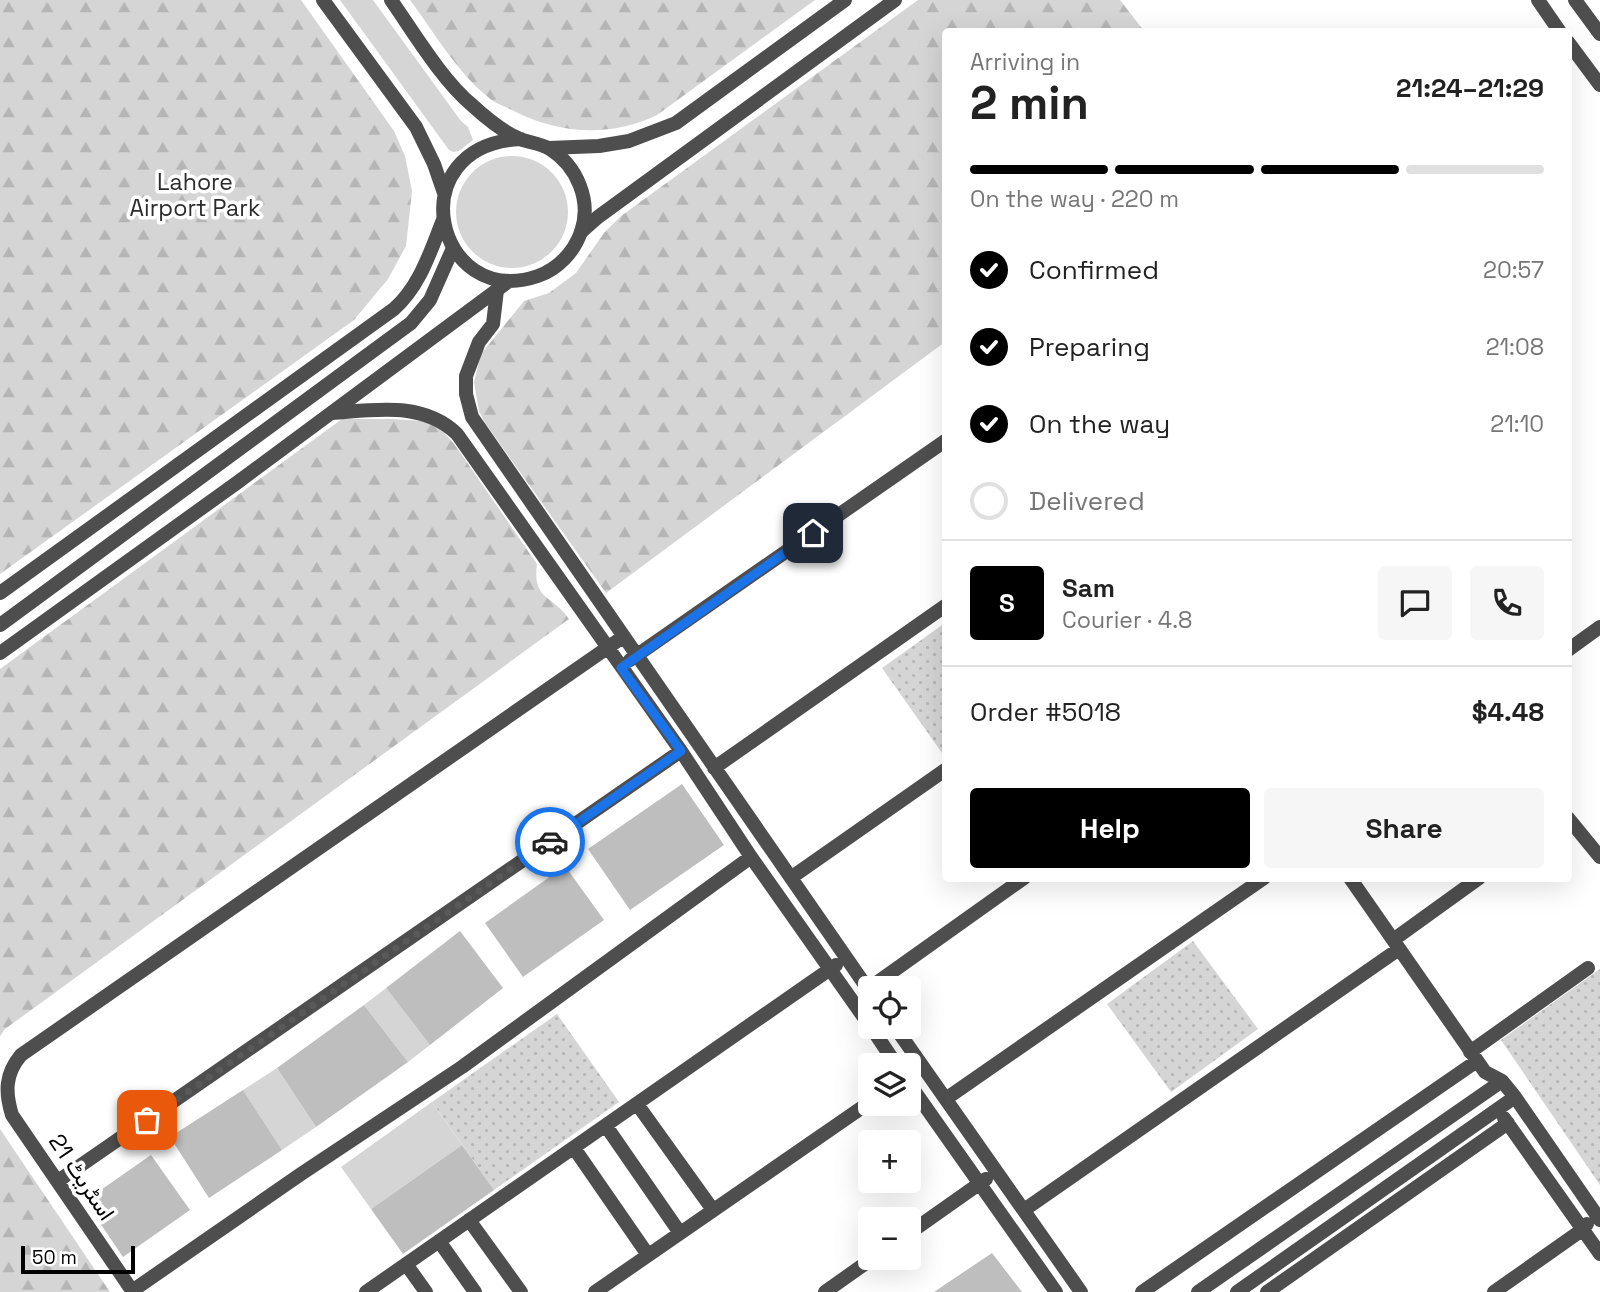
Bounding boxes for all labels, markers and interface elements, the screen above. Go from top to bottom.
text: Arriving in [970,47,1080,77]
text: 21:24–21:29 [1396,71,1544,105]
text: 2 min [970,74,1089,132]
park label: Lahore Airport Park [130,167,260,223]
text: On the way · 220 m [970,184,1179,214]
icon: check [970,251,1008,289]
text: Confirmed [1029,253,1159,287]
text: 20:57 [1483,255,1544,285]
icon: check [970,328,1008,366]
text: Preparing [1029,330,1150,364]
text: 21:08 [1486,332,1544,362]
icon: check [970,405,1008,443]
text: On the way [1029,407,1170,441]
text: 21:10 [1490,409,1544,439]
text: Delivered [1029,484,1145,518]
pin [783,503,843,563]
icon: home [794,514,832,552]
button: chat [1378,566,1452,640]
button: phone [1470,566,1544,640]
text: Sam [1062,571,1115,605]
text: S [999,586,1015,620]
text: Courier · 4.8 [1062,605,1192,635]
text: Order #5018 [970,695,1121,729]
text: $4.48 [1472,695,1544,729]
button: Help [970,788,1250,868]
button: Share [1264,788,1544,868]
courier [515,807,585,877]
icon: car [531,823,569,861]
map controls [858,976,921,1270]
button: locate [858,976,921,1039]
button: layers [858,1053,921,1116]
pin [117,1090,177,1150]
icon: bag [128,1101,166,1139]
street label: اسٹریٹ 21 [42,1128,122,1226]
button: + [858,1130,921,1193]
button: − [858,1207,921,1270]
scale bar [21,1243,135,1275]
text: 50 m [32,1245,77,1270]

